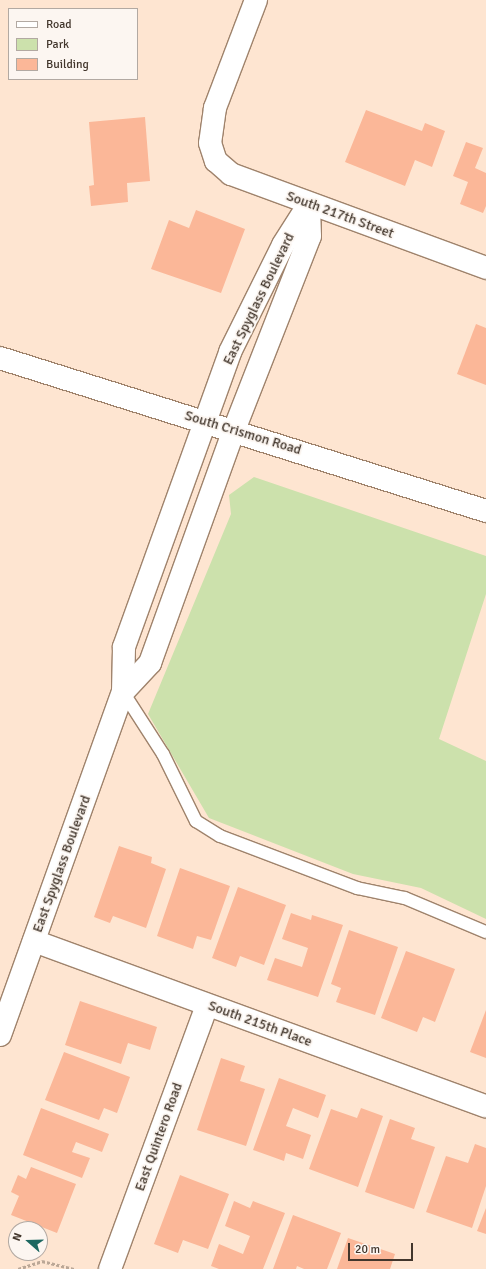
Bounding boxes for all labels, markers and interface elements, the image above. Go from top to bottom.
legend [8,8,138,80]
text: Road [46,17,72,32]
text: Park [46,37,69,52]
text: Building [46,57,89,72]
street label: South 217th Street [284,188,396,242]
street label: East Spyglass Boulevard [220,230,298,368]
street label: South Crismon Road [183,407,303,459]
street label: East Spyglass Boulevard [29,793,95,935]
street label: South 215th Place [206,997,314,1051]
street label: East Quintero Road [132,1080,186,1194]
north arrow [8,1221,48,1261]
text: N [10,1231,25,1243]
scale bar [350,1235,415,1261]
text: 20 m [355,1242,380,1257]

